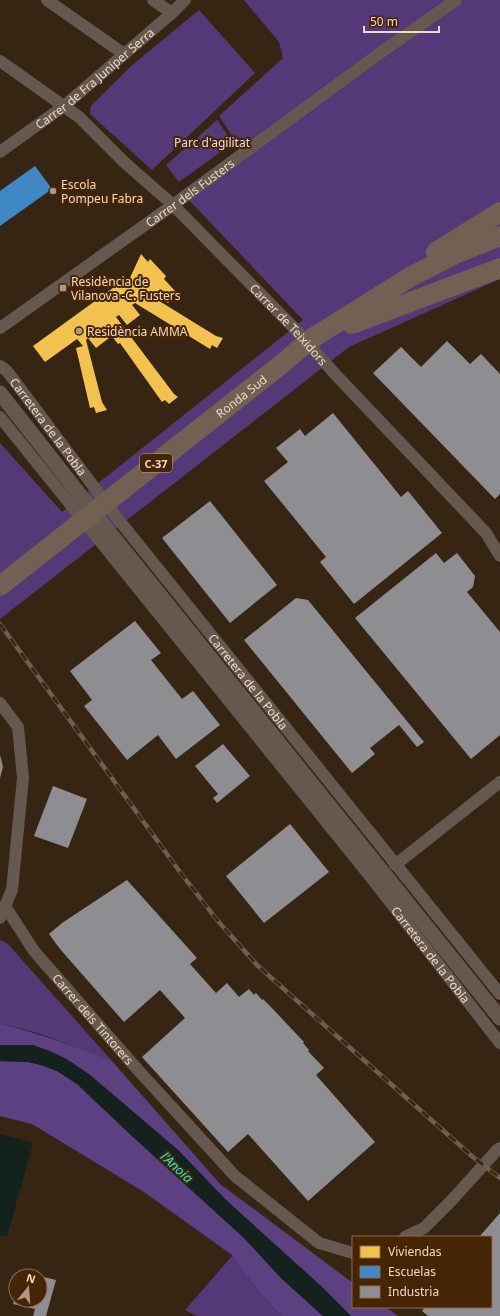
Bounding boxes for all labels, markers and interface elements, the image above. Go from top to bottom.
scale bar [364,8,439,34]
text: 50 m [370,13,398,30]
street label: Carrer de Fra Juniper Serra [31,24,158,133]
park label: Parc d'agilitat [174,134,251,151]
street label: Carrer dels Fusters [142,154,238,231]
place label: Escola Pompeu Fabra [61,176,143,207]
marker: Escola Pompeu Fabra [48,186,58,196]
place label: Residència de Vilanova -C. Fusters [71,273,181,304]
street label: Carrer de Teixidors [246,280,332,369]
marker: Residència de Vilanova -C. Fusters [58,283,68,293]
place label: Residència AMMA [87,323,188,340]
marker: Residència AMMA [74,326,84,336]
street label: Ronda Sud [212,370,270,421]
street label: Carretera de la Pobla [6,374,91,479]
road number: C-37 [140,454,172,472]
street label: Carretera de la Pobla [205,630,292,733]
street label: Carretera de la Pobla [388,903,474,1006]
street label: Carrer dels Tintorers [49,970,138,1068]
water label: l'Anoia [157,1147,198,1187]
legend [352,1236,492,1308]
text: Viviendas [388,1243,442,1260]
text: Escuelas [388,1263,436,1280]
north arrow [8,1268,48,1308]
text: N [25,1269,38,1286]
text: Industria [388,1283,439,1300]

